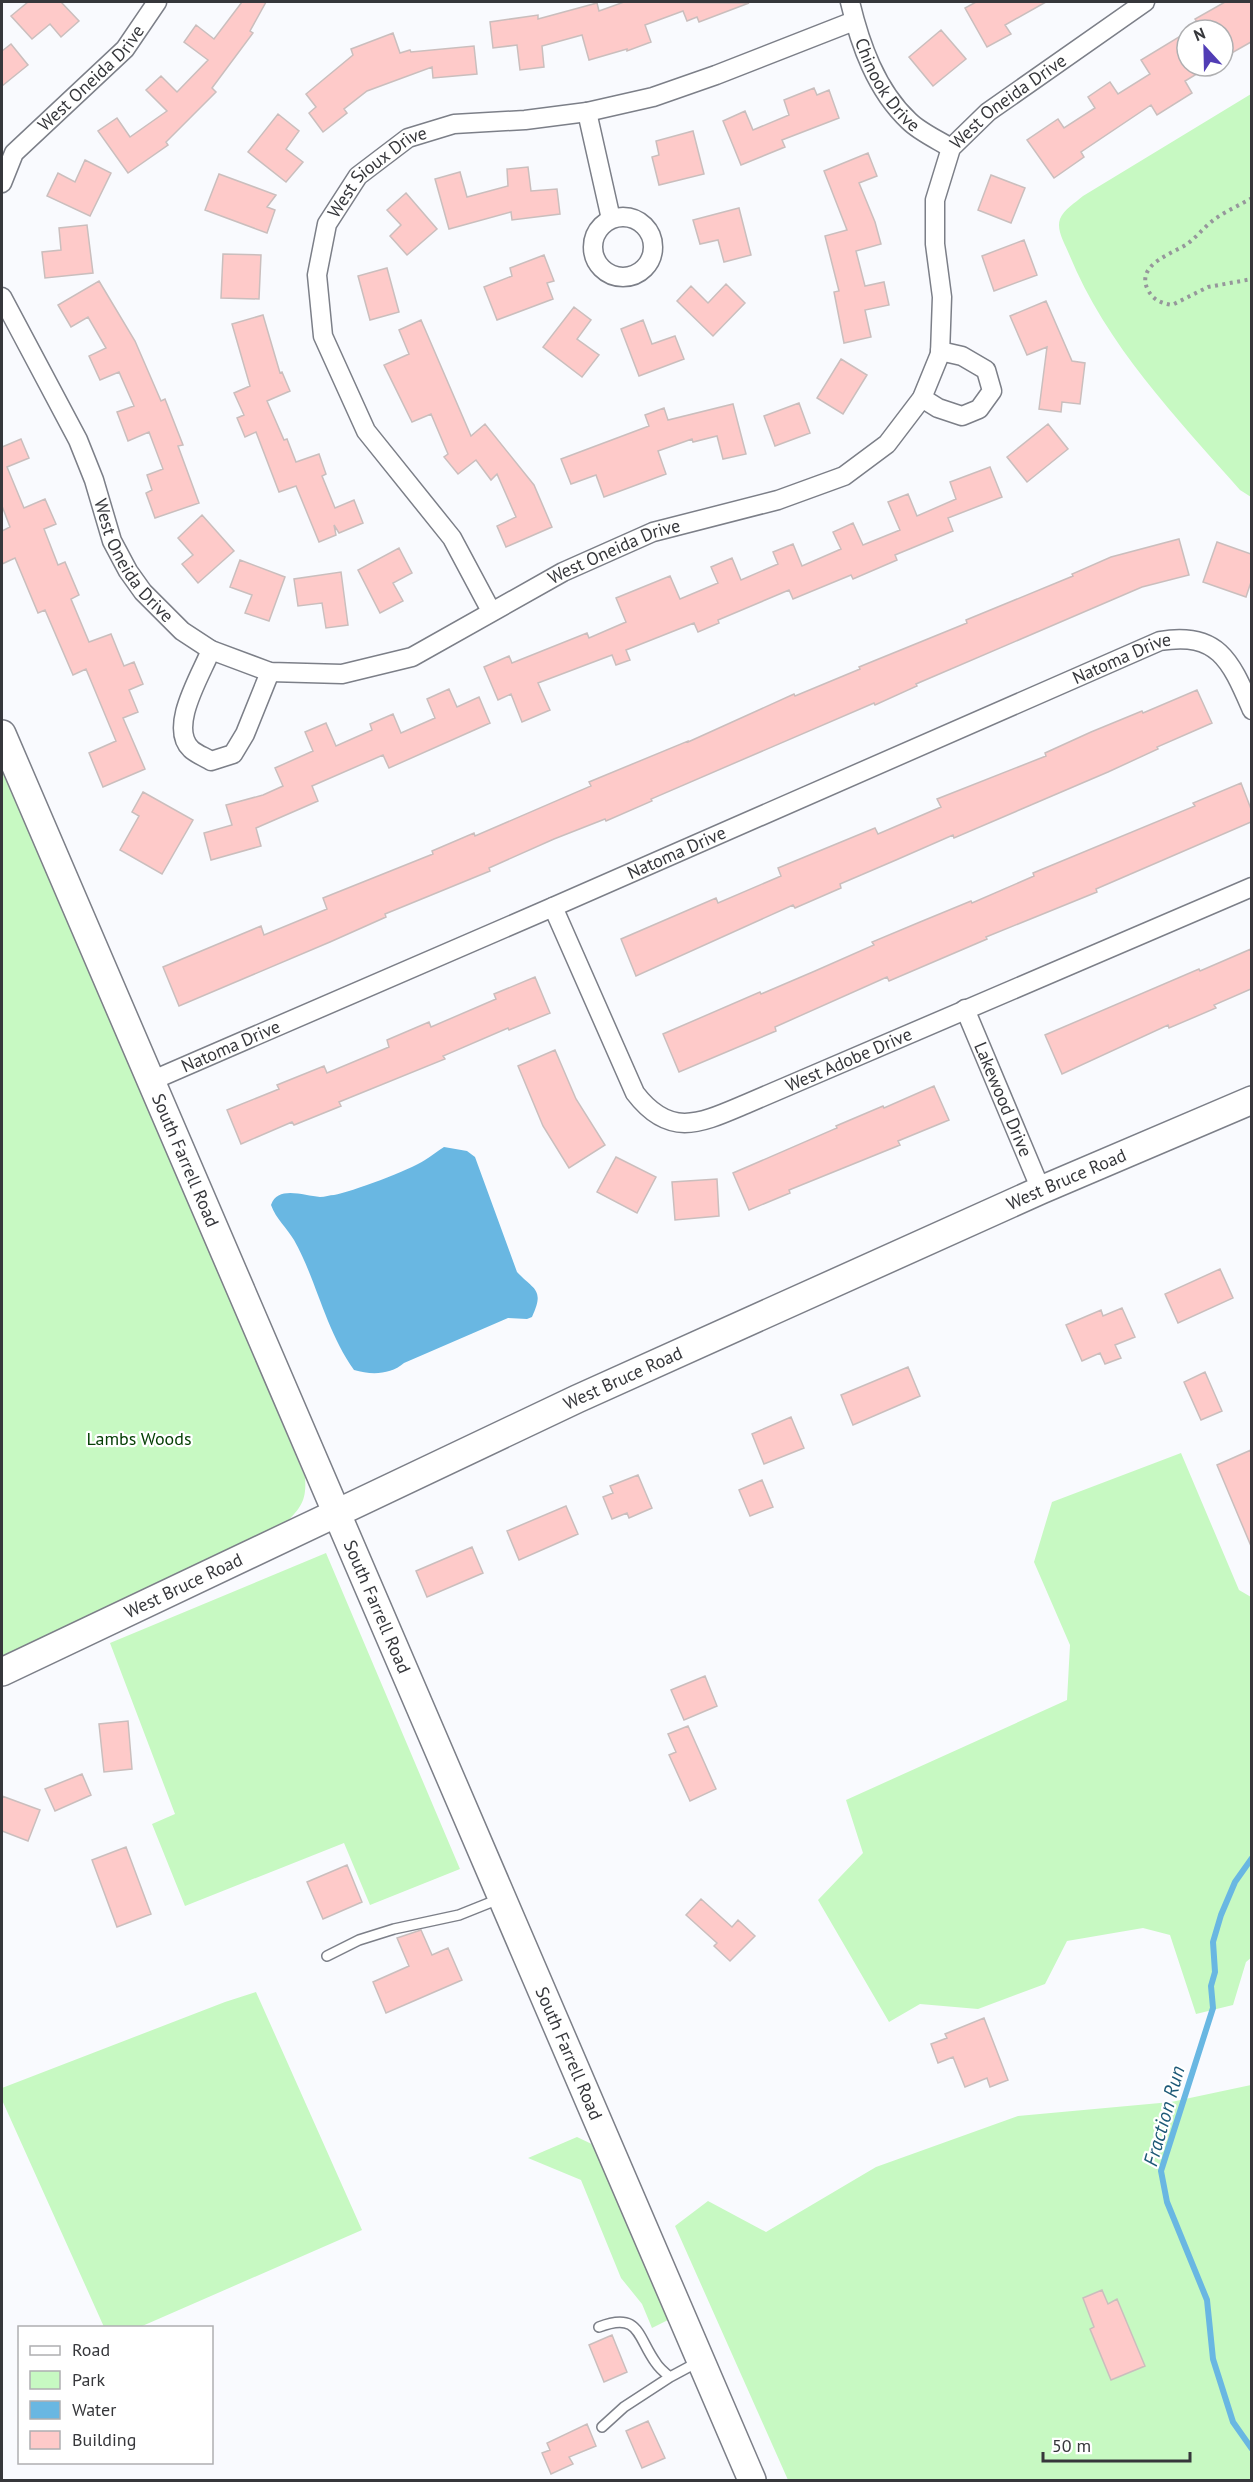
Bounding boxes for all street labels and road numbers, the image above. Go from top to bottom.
street label: West Oneida Drive [33,20,149,136]
street label: Chinook Drive [850,35,925,137]
street label: West Oneida Drive [945,49,1071,154]
street label: West Sioux Drive [322,121,430,222]
street label: West Oneida Drive [89,496,179,627]
street label: West Oneida Drive [544,513,683,589]
street label: Natoma Drive [1069,628,1172,689]
street label: Natoma Drive [624,821,729,884]
street label: Natoma Drive [178,1015,284,1077]
street label: West Adobe Drive [782,1022,915,1097]
street label: Lakewood Drive [969,1038,1038,1160]
street label: South Farrell Road [147,1090,224,1230]
street label: West Bruce Road [1003,1143,1130,1215]
street label: West Bruce Road [560,1341,686,1415]
street label: South Farrell Road [339,1537,416,1677]
street label: West Bruce Road [121,1548,246,1623]
street label: South Farrell Road [530,1983,608,2123]

